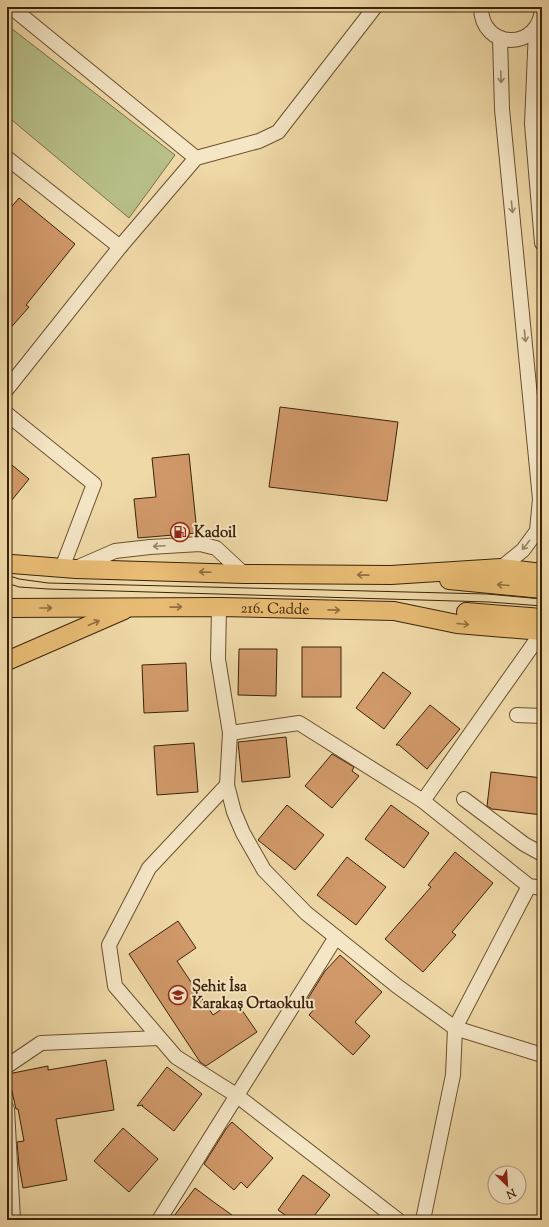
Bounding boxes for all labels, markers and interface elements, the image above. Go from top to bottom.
one-way arrow [497,70,505,83]
one-way arrow [508,200,516,213]
one-way arrow [521,329,529,342]
fuel station icon: Kadoil [169,521,191,543]
place label: Kadoil [194,523,237,544]
one-way arrow [522,540,530,551]
one-way arrow [153,543,166,550]
one-way arrow [199,569,212,576]
one-way arrow [357,571,370,579]
one-way arrow [497,582,510,589]
street label: 216. Cadde [240,598,309,621]
one-way arrow [169,603,182,611]
one-way arrow [39,604,52,612]
one-way arrow [327,606,340,614]
one-way arrow [88,619,100,627]
one-way arrow [456,621,469,628]
place label: Şehit İsa Karakaş Ortaokulu [192,975,314,1015]
school or university icon: Şehit İsa Karakaş Ortaokulu [167,984,189,1006]
north arrow [487,1165,527,1205]
text: N [503,1184,519,1202]

